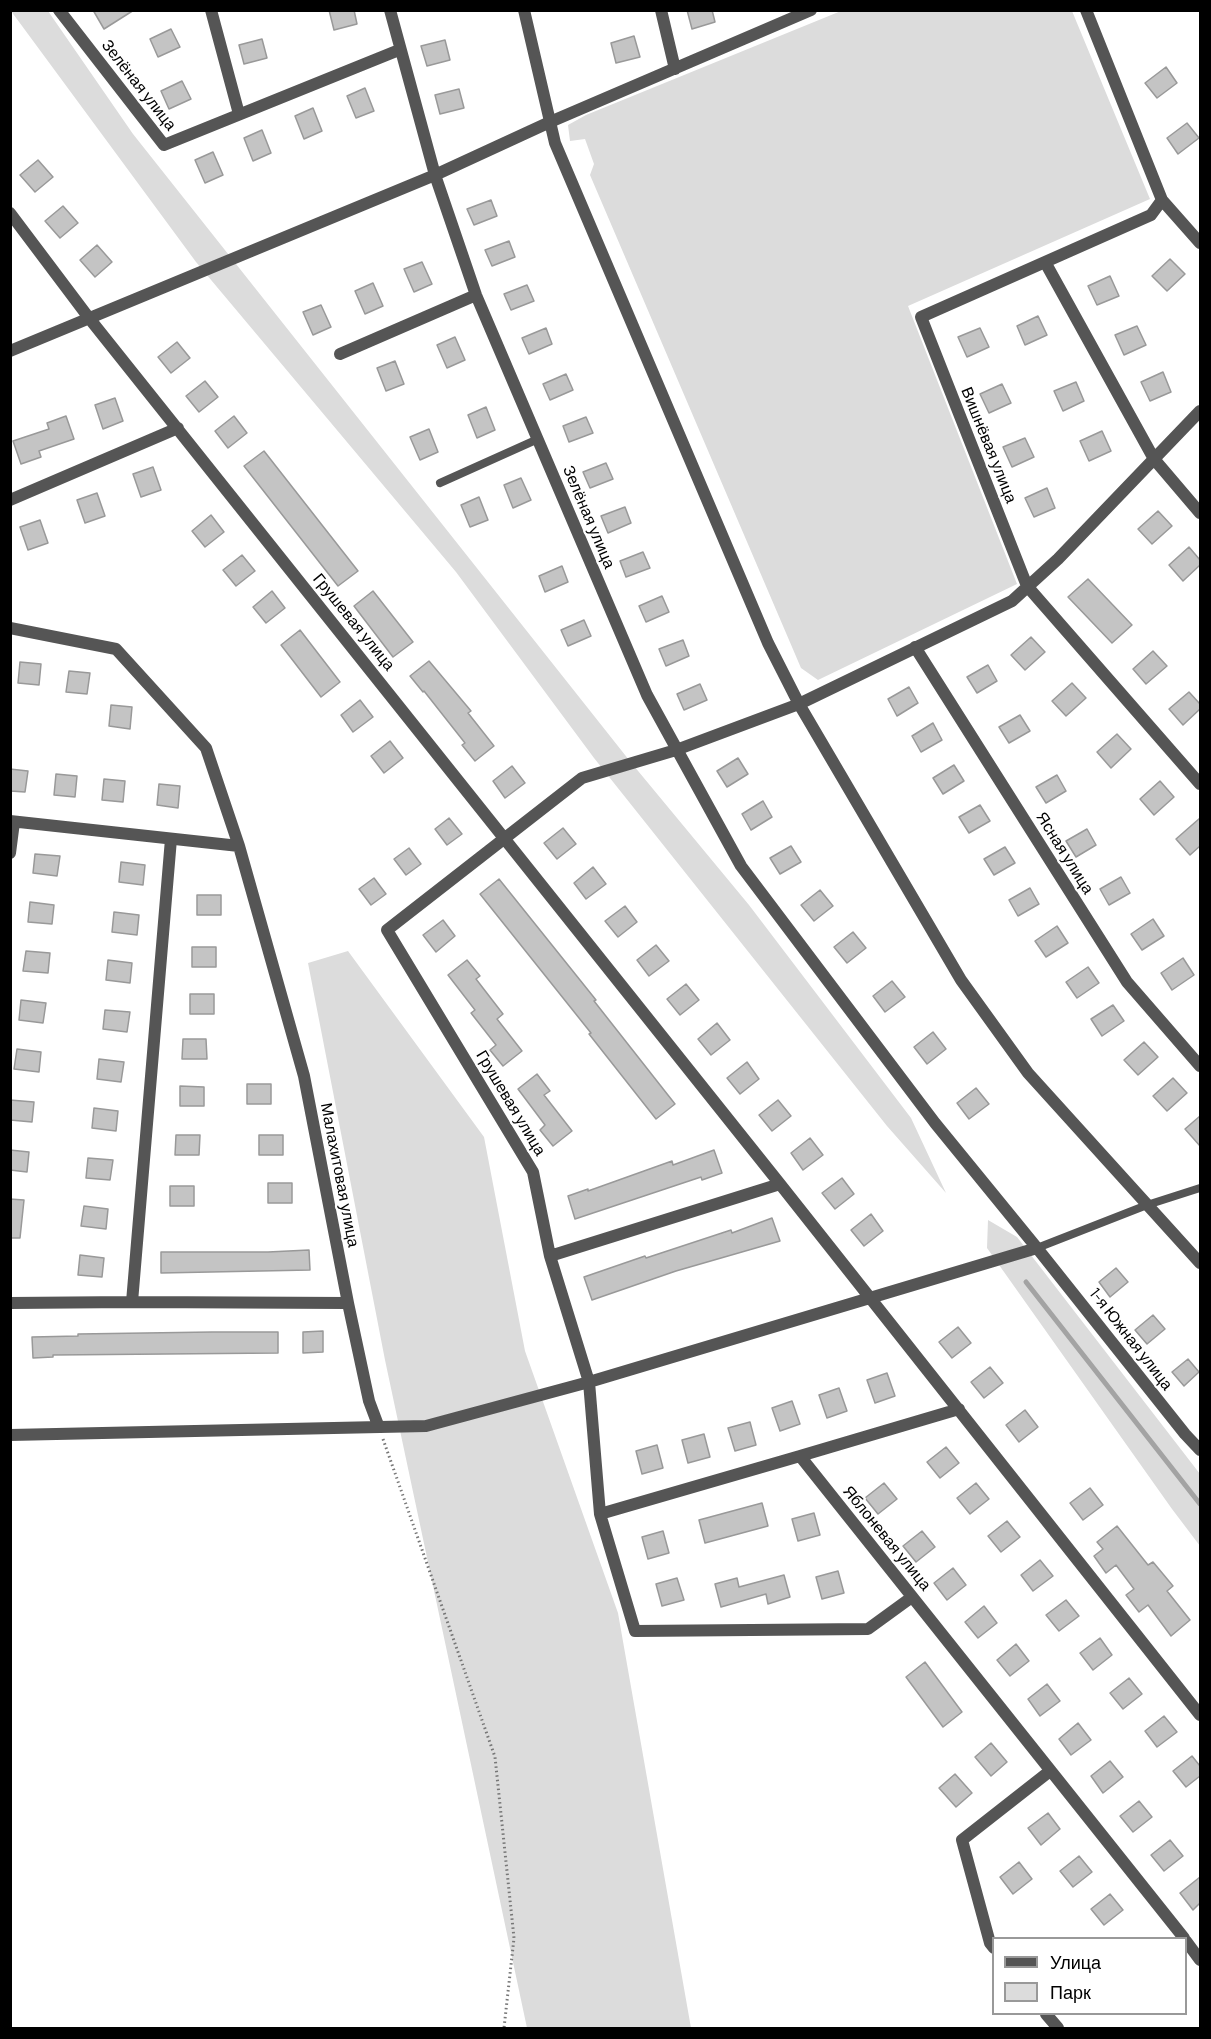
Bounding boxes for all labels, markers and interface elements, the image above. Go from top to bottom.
street label: Зелёная улица [98,36,180,134]
street label: Вишнёвая улица [957,384,1021,506]
street label: Зелёная улица [559,463,619,571]
street label: Грушевая улица [309,570,399,674]
street label: Ясная улица [1032,808,1098,898]
street label: Грушевая улица [472,1047,550,1159]
street label: Малахитовая улица [317,1101,363,1249]
street label: 1-я Южная улица [1085,1284,1177,1394]
street label: Яблоневая улица [839,1482,935,1594]
legend [992,1937,1187,2015]
text: Улица [1050,1951,1101,1973]
text: Парк [1050,1981,1091,2003]

